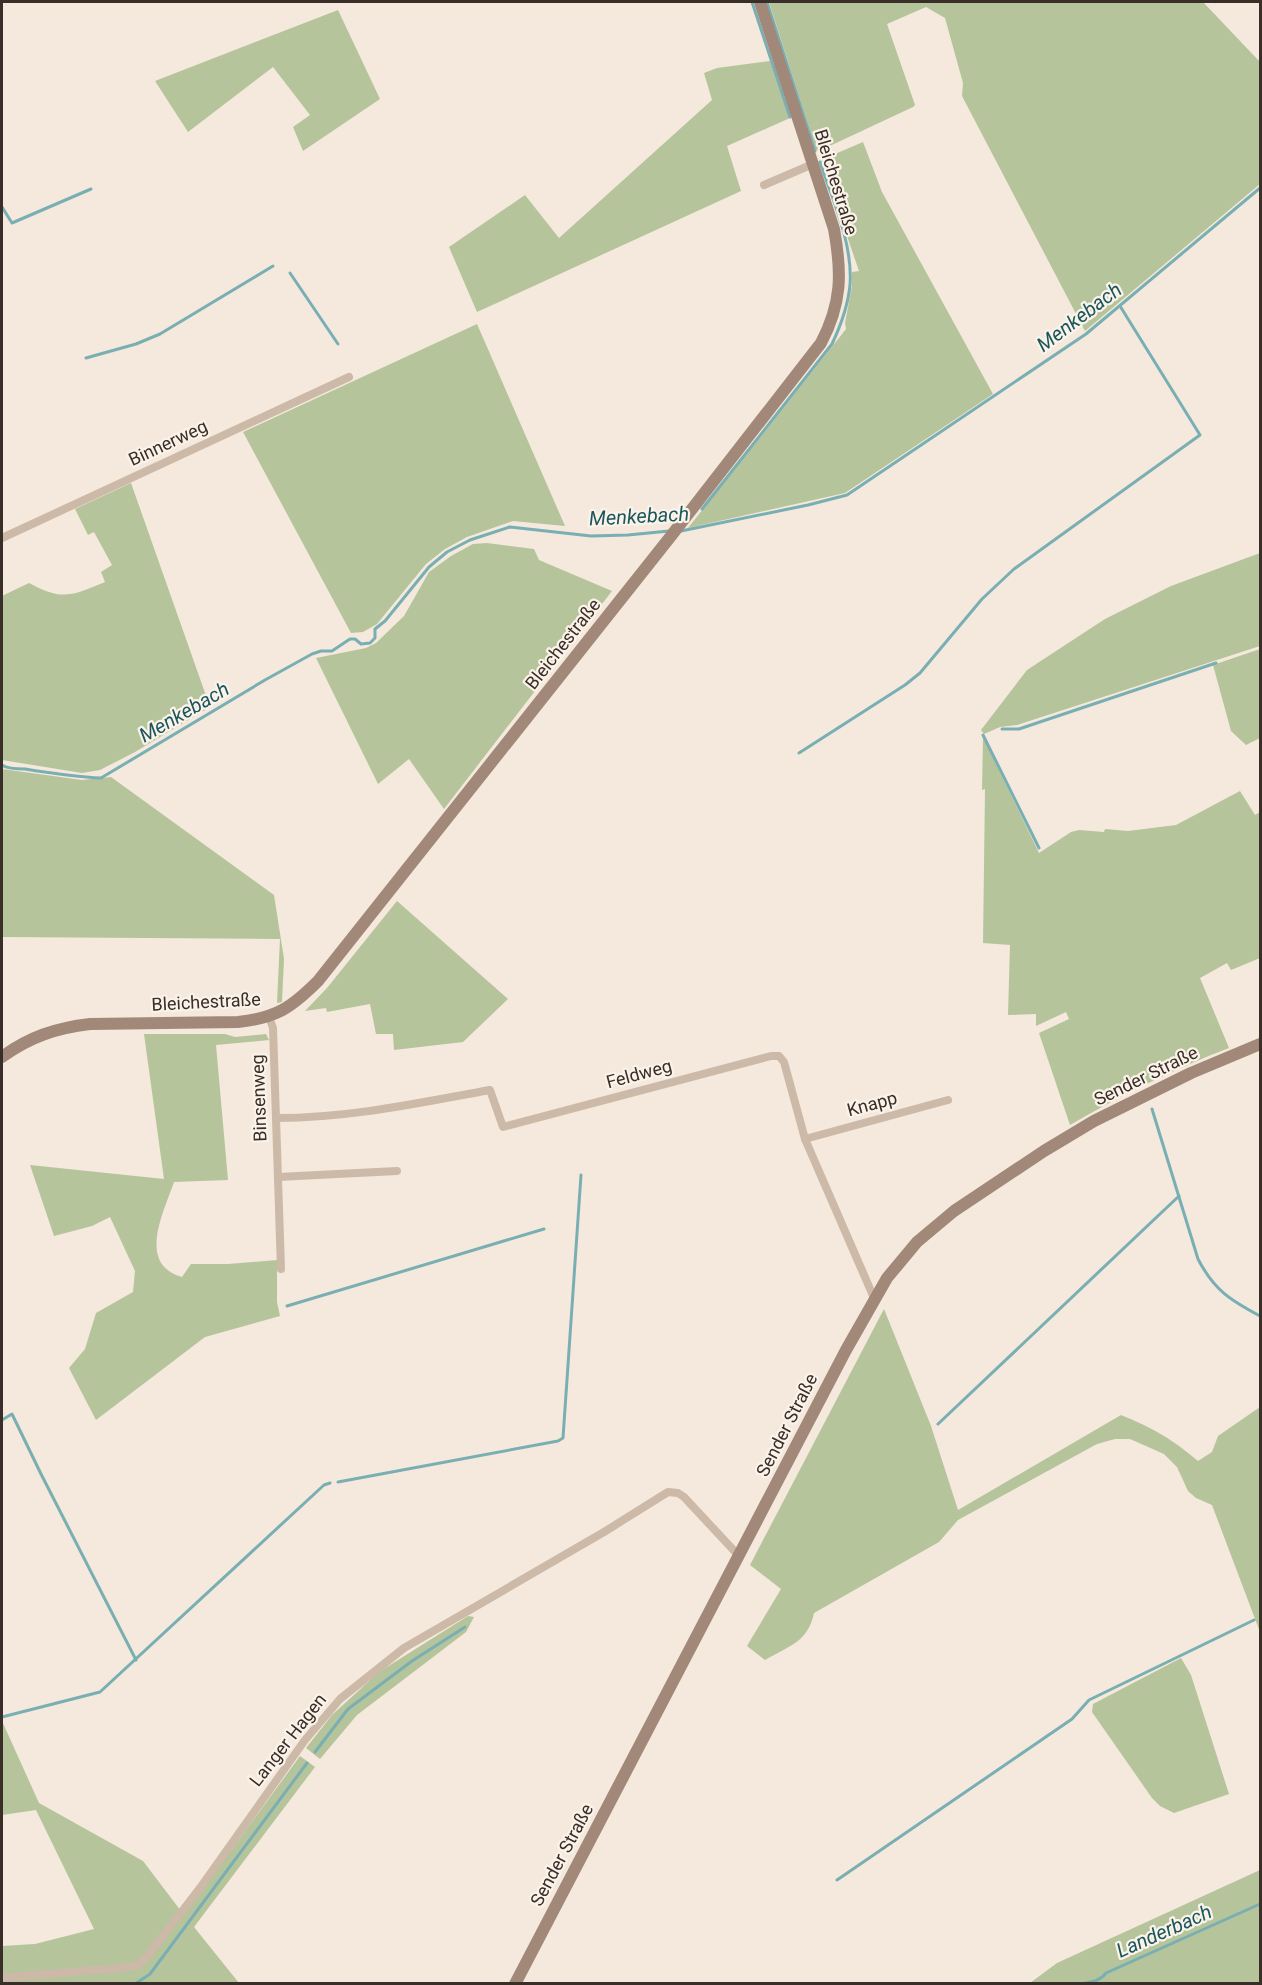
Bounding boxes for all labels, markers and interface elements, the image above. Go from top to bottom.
street label: Bleichestraße [810,126,863,237]
water label: Menkebach [1032,277,1126,357]
street label: Binnerweg [125,415,210,470]
water label: Menkebach [588,501,690,531]
street label: Bleichestraße [521,594,605,693]
water label: Menkebach [135,677,233,747]
street label: Bleichestraße [151,988,261,1015]
street label: Sender Straße [1090,1041,1201,1110]
street label: Binsenweg [246,1054,271,1142]
street label: Feldweg [604,1055,674,1092]
street label: Knapp [844,1087,899,1120]
street label: Sender Straße [752,1370,822,1480]
street label: Langer Hagen [245,1689,330,1790]
street label: Sender Straße [526,1800,597,1909]
water label: Landerbach [1113,1899,1215,1963]

